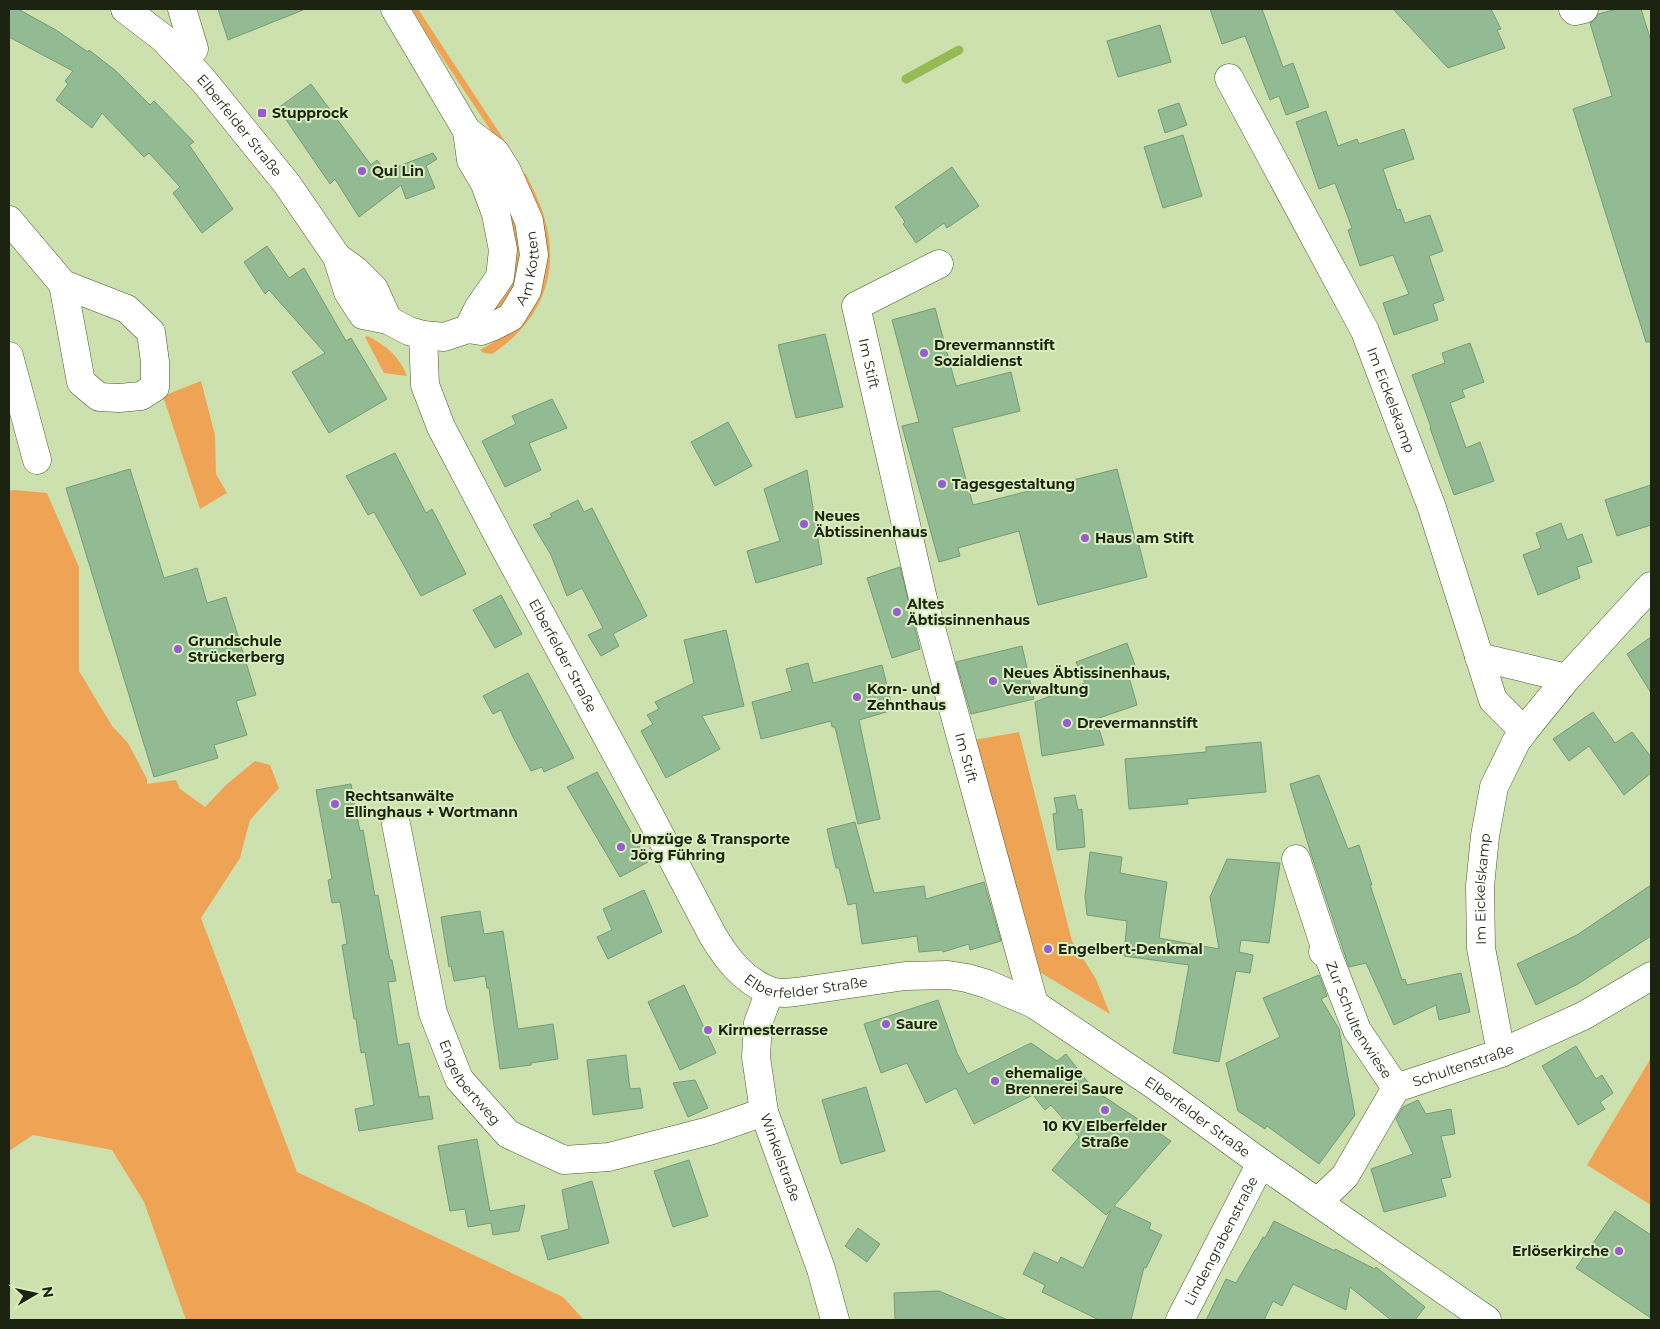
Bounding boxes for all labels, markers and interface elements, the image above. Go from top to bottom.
street label: Elberfelder Straße [193,70,286,180]
place label: Stupprock [272,104,349,122]
marker: Stupprock [256,107,268,119]
place label: Qui Lin [372,162,424,180]
marker: Qui Lin [356,165,368,177]
street label: Am Kotten [511,230,543,309]
street label: Im Stift [855,336,884,391]
place label: Drevermannstift Sozialdienst [934,336,1055,370]
street label: Im Eickelskamp [1363,345,1419,455]
marker: Drevermannstift Sozialdienst [918,347,930,359]
place label: Tagesgestaltung [952,475,1075,493]
marker: Tagesgestaltung [936,478,948,490]
place label: Neues Äbtissinenhaus [813,507,928,541]
marker: Neues Äbtissinenhaus [798,518,810,530]
place label: Haus am Stift [1095,529,1194,547]
marker: Haus am Stift [1079,532,1091,544]
place label: Altes Äbtissinnenhaus [906,595,1031,629]
street label: Elberfelder Straße [525,596,601,715]
marker: Altes Äbtissinnenhaus [891,606,903,618]
place label: Grundschule Strückerberg [188,632,285,666]
marker: Grundschule Strückerberg [172,643,184,655]
place label: Neues Äbtissinenhaus, Verwaltung [1002,664,1170,698]
marker: Neues Äbtissinenhaus, Verwaltung [987,675,999,687]
place label: Korn- und Zehnthaus [867,680,947,714]
marker: Korn- und Zehnthaus [851,691,863,703]
place label: Drevermannstift [1077,714,1198,732]
marker: Drevermannstift [1061,717,1073,729]
street label: Im Stift [951,730,982,785]
place label: Rechtsanwälte Ellinghaus + Wortmann [345,787,518,821]
marker: Rechtsanwälte Ellinghaus + Wortmann [329,798,341,810]
place label: Umzüge & Transporte Jörg Führing [630,830,790,864]
street label: Im Eickelskamp [1471,832,1494,945]
marker: Umzüge & Transporte Jörg Führing [615,841,627,853]
place label: Engelbert-Denkmal [1058,940,1203,958]
marker: Engelbert-Denkmal [1042,943,1054,955]
street label: Zur Schultenwiese [1322,958,1396,1082]
street label: Elberfelder Straße [741,970,869,1002]
place label: Saure [896,1015,938,1033]
marker: Saure [880,1018,892,1030]
place label: Kirmesterrasse [718,1021,828,1039]
marker: Kirmesterrasse [702,1024,714,1036]
street label: Engelbertweg [435,1037,505,1129]
street label: Schultenstraße [1410,1039,1517,1091]
place label: ehemalige Brennerei Saure [1005,1064,1124,1098]
street label: Elberfelder Straße [1141,1072,1254,1161]
marker: ehemalige Brennerei Saure [989,1075,1001,1087]
marker: 10 KV Elberfelder Straße [1099,1104,1111,1116]
street label: Winkelstraße [756,1111,805,1204]
place label: 10 KV Elberfelder Straße [1043,1117,1167,1151]
street label: Lindengrabenstraße [1180,1173,1262,1309]
place label: Erlöserkirche [1512,1242,1609,1260]
marker: Erlöserkirche [1613,1245,1625,1257]
north arrow [10,1269,60,1319]
text: N [38,1285,58,1299]

